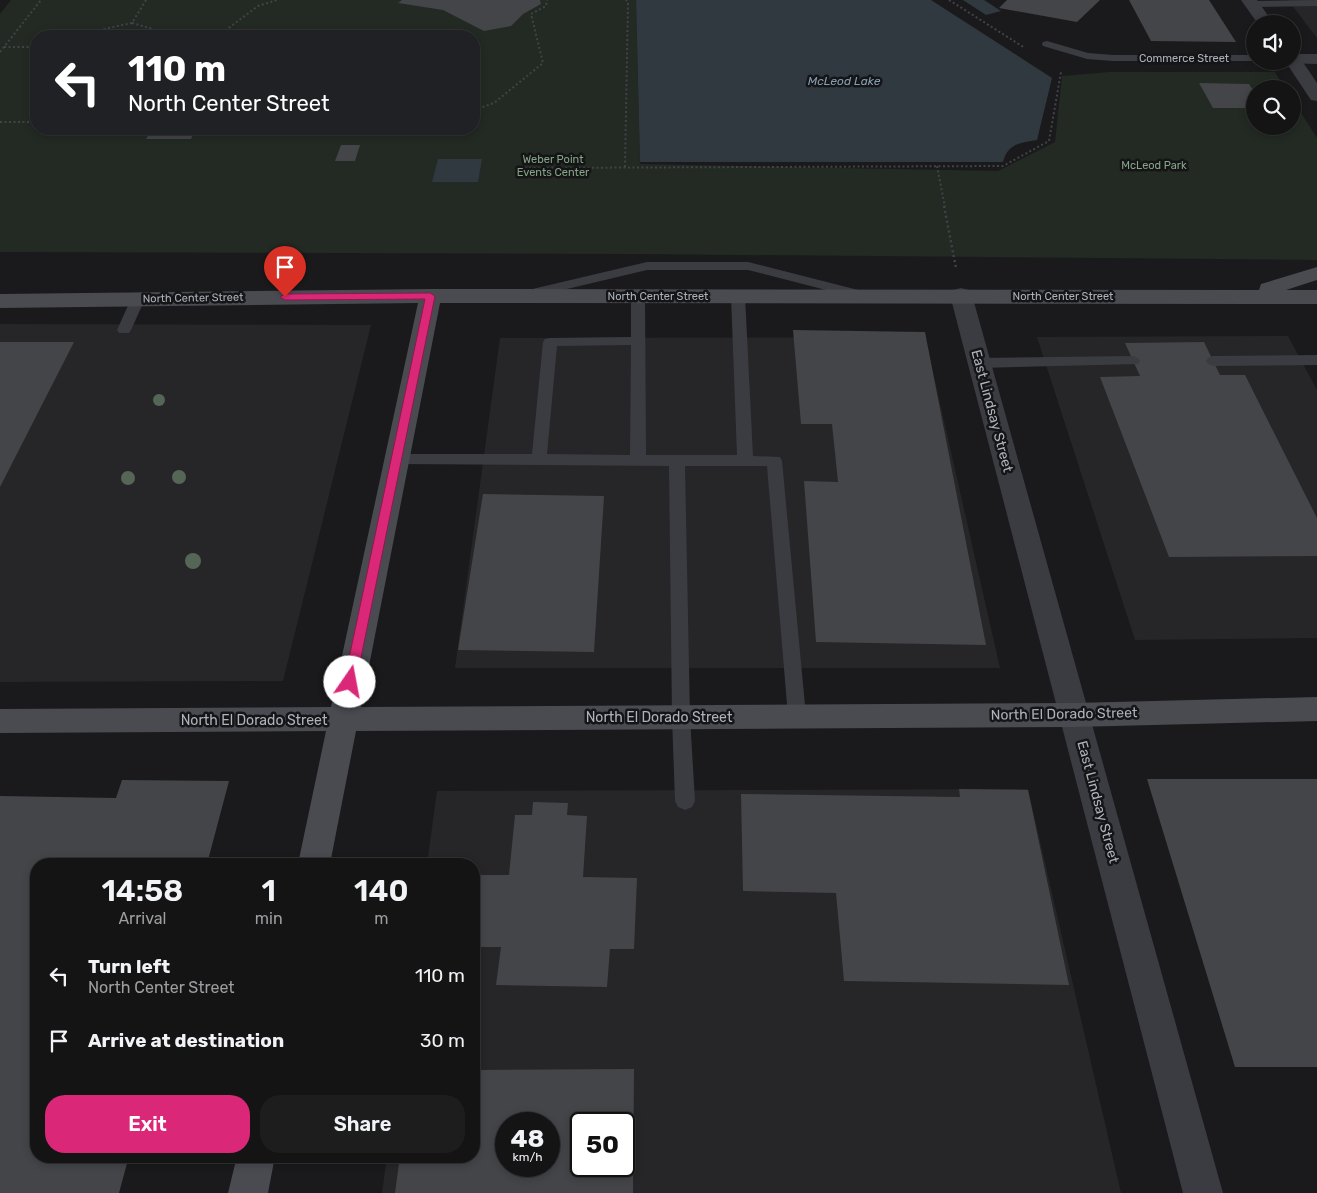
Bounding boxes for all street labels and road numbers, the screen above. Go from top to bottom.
street label: Commerce Street [1139,52,1230,65]
street label: North Center Street [608,290,709,303]
street label: North Center Street [1013,290,1114,303]
street label: North Center Street [142,291,244,305]
street label: East Lindsay Street [967,348,1017,475]
street label: North El Dorado Street [991,704,1138,724]
street label: North El Dorado Street [586,709,733,726]
street label: North El Dorado Street [181,712,328,729]
street label: East Lindsay Street [1073,739,1123,866]

